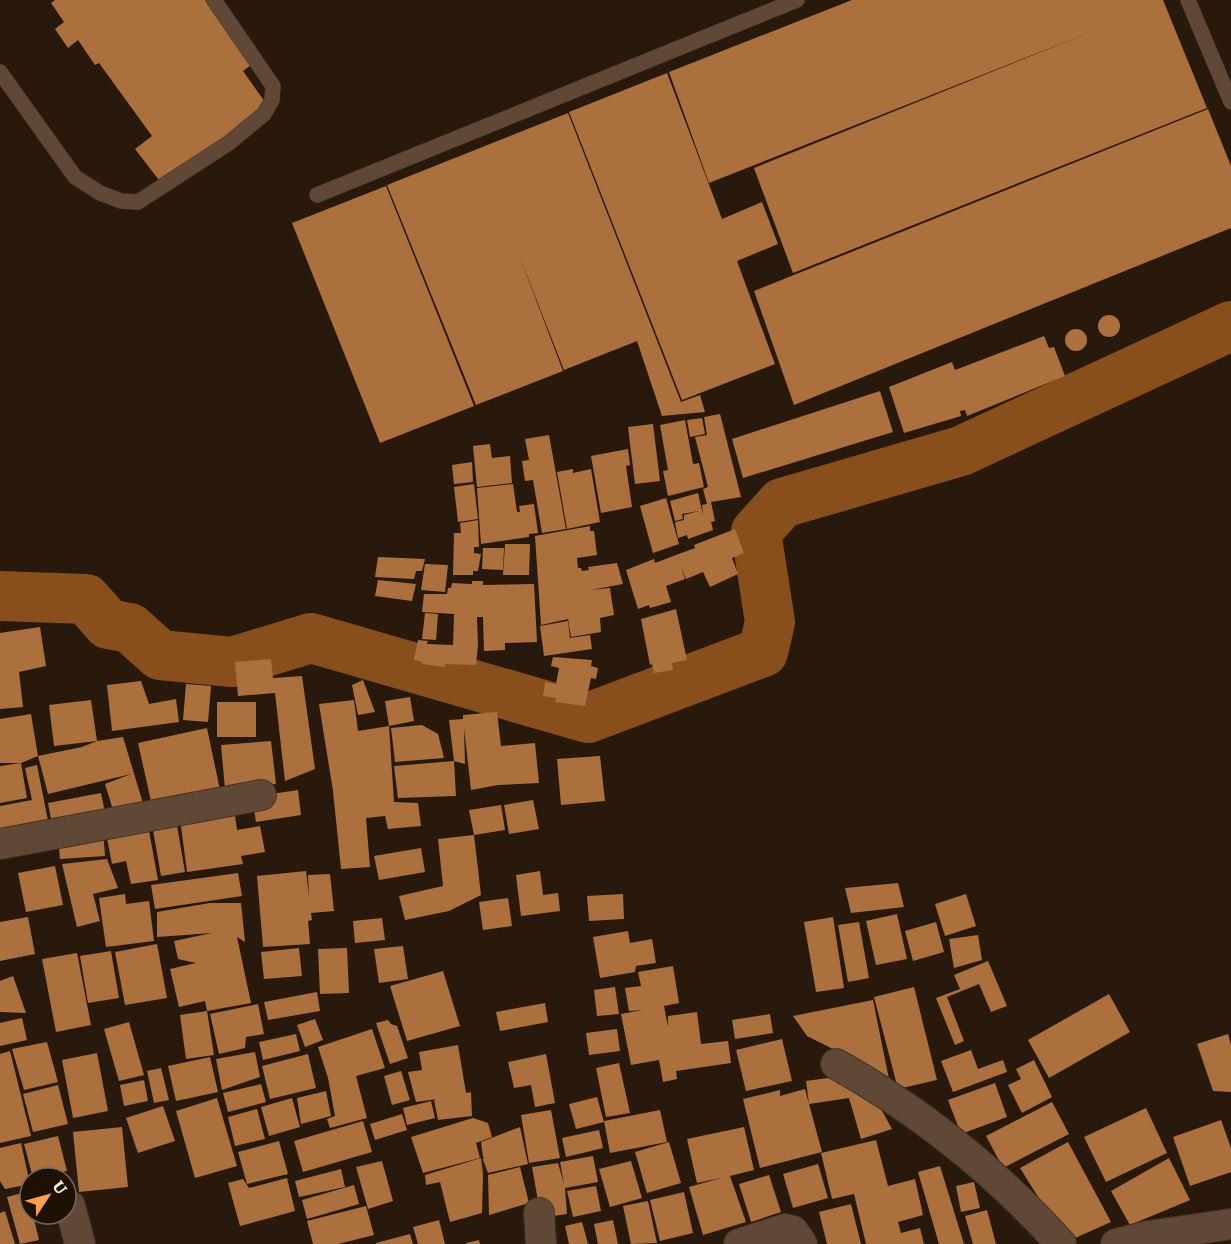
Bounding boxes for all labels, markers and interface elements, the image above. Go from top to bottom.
north arrow [18,1166,78,1226]
text: U [48,1174,75,1199]

